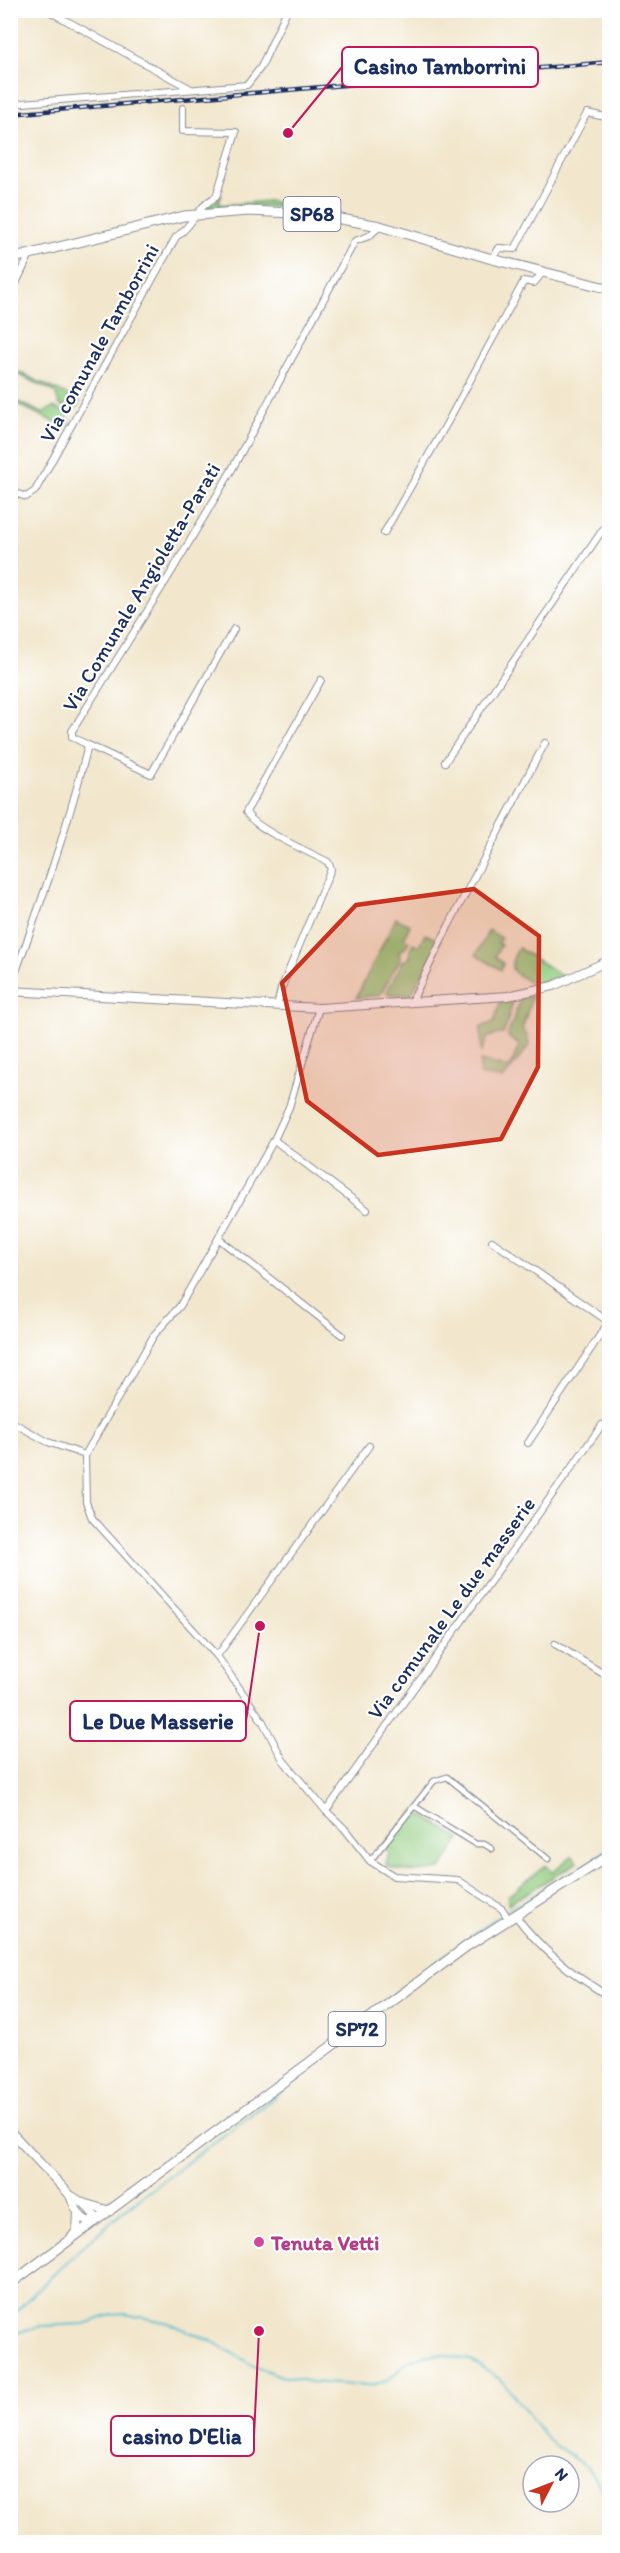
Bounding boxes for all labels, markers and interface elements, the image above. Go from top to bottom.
callout: Casino Tamborrìni [342,47,538,87]
text: Casino Tamborrìni [354,53,526,80]
road number: SP68 [284,197,340,231]
street label: Via comunale Tamborrini [34,239,164,447]
street label: Via Comunale Angioletta-Parati [57,458,225,716]
street label: Via comunale Le due masserie [362,1492,540,1724]
callout: Le Due Masserie [70,1701,246,1741]
text: Le Due Masserie [82,1708,234,1735]
road number: SP72 [328,2012,386,2046]
place label: Tenuta Vetti [270,2230,379,2255]
marker: Tenuta Vetti [252,2235,266,2249]
callout: casino D'Elia [111,2416,254,2456]
text: casino D'Elia [122,2423,242,2450]
north arrow [521,2454,581,2514]
text: N [551,2464,572,2485]

